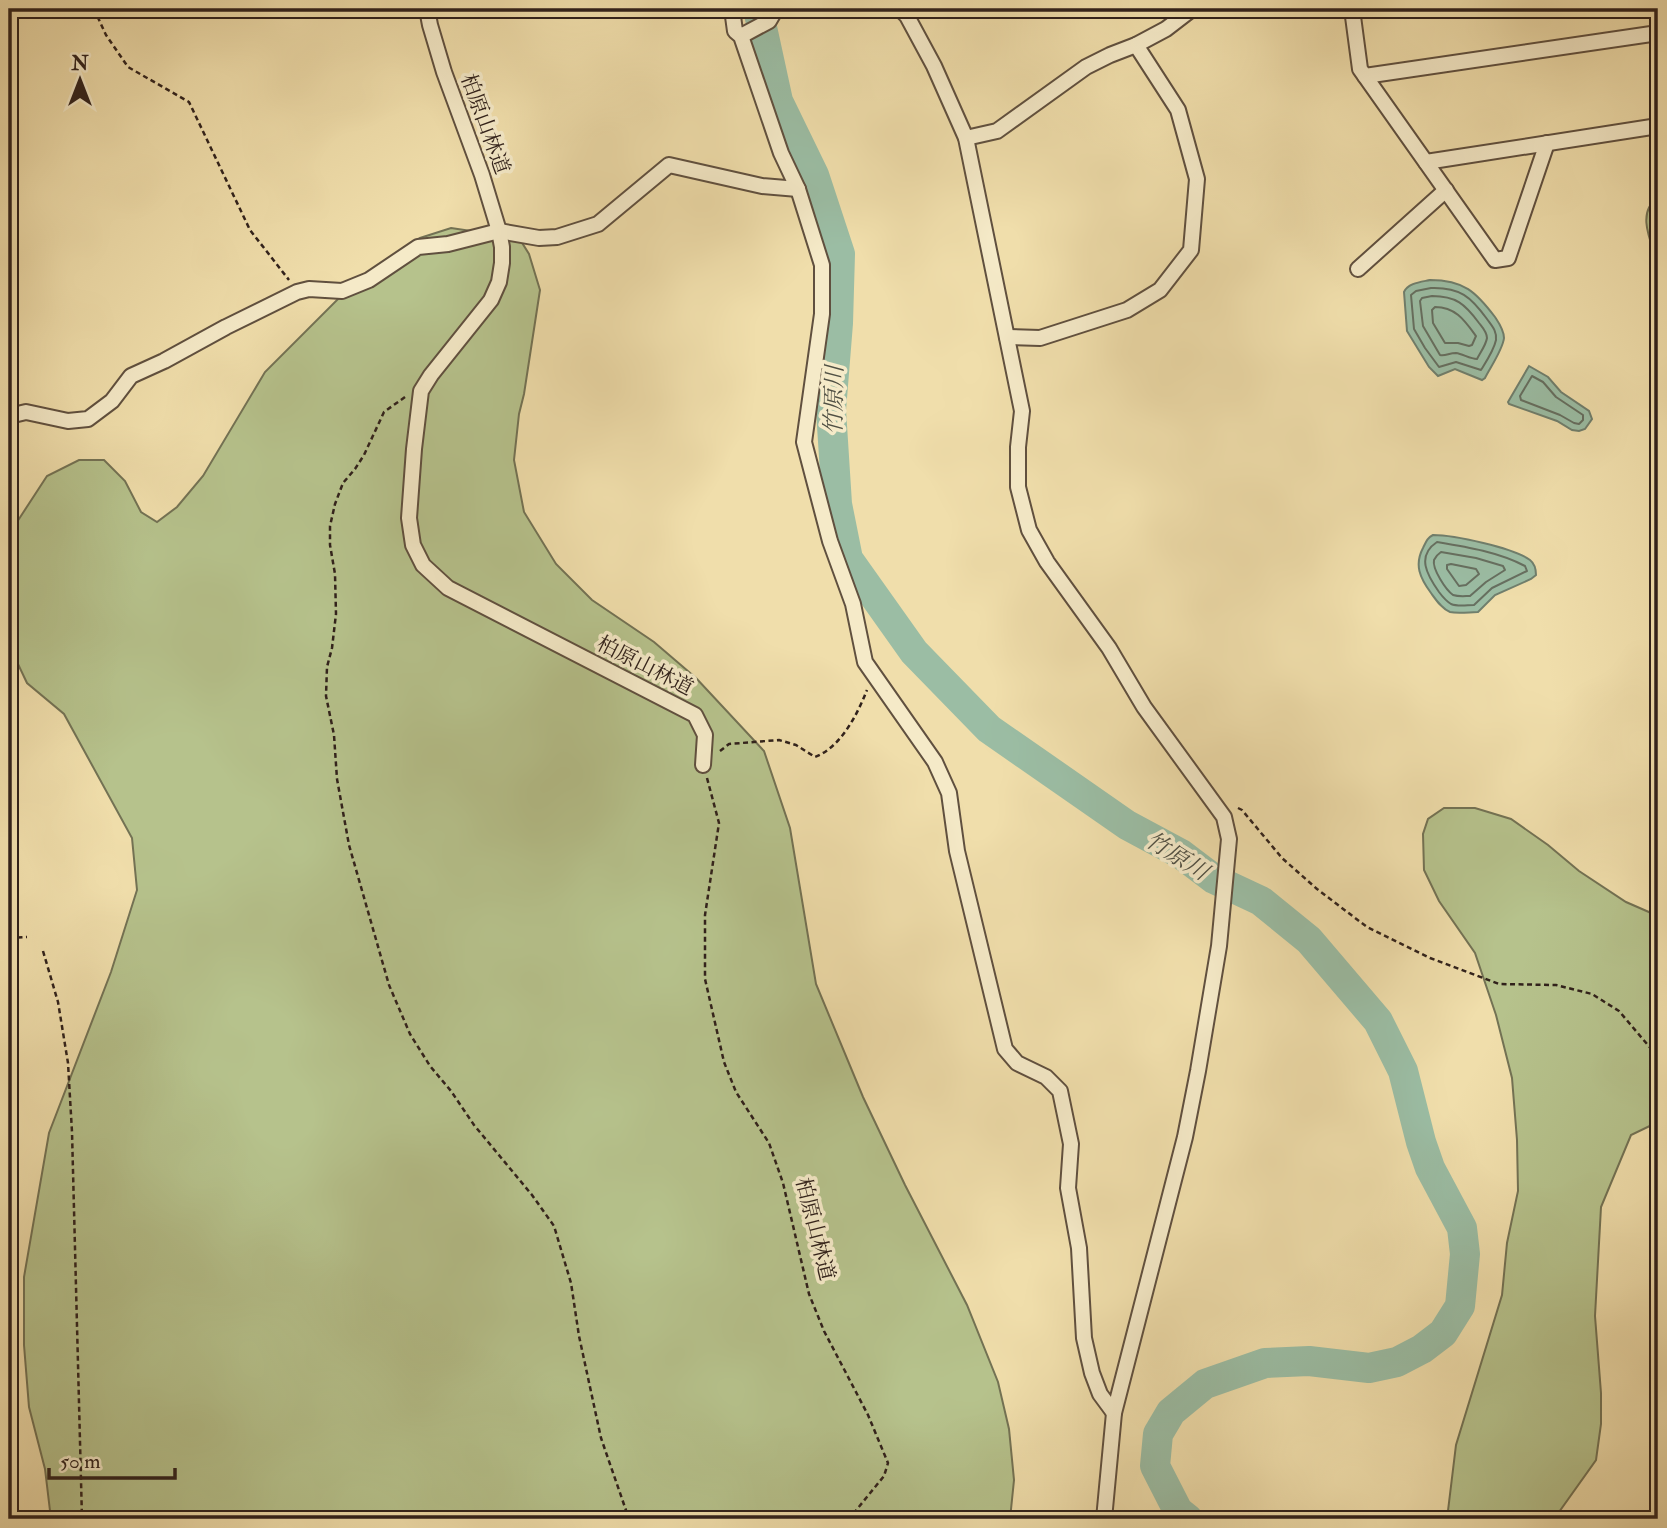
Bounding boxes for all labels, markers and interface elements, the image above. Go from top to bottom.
north arrow [46,46,116,116]
text: N [70,52,89,76]
street label: 柏原山林道 [454,70,516,178]
water label: 竹原川 [819,362,849,435]
street label: 柏原山林道 [592,630,698,702]
water label: 竹原川 [1140,825,1216,888]
street label: 柏原山林道 [789,1175,841,1283]
scale bar [49,1437,175,1481]
text: 50 m [60,1448,101,1475]

